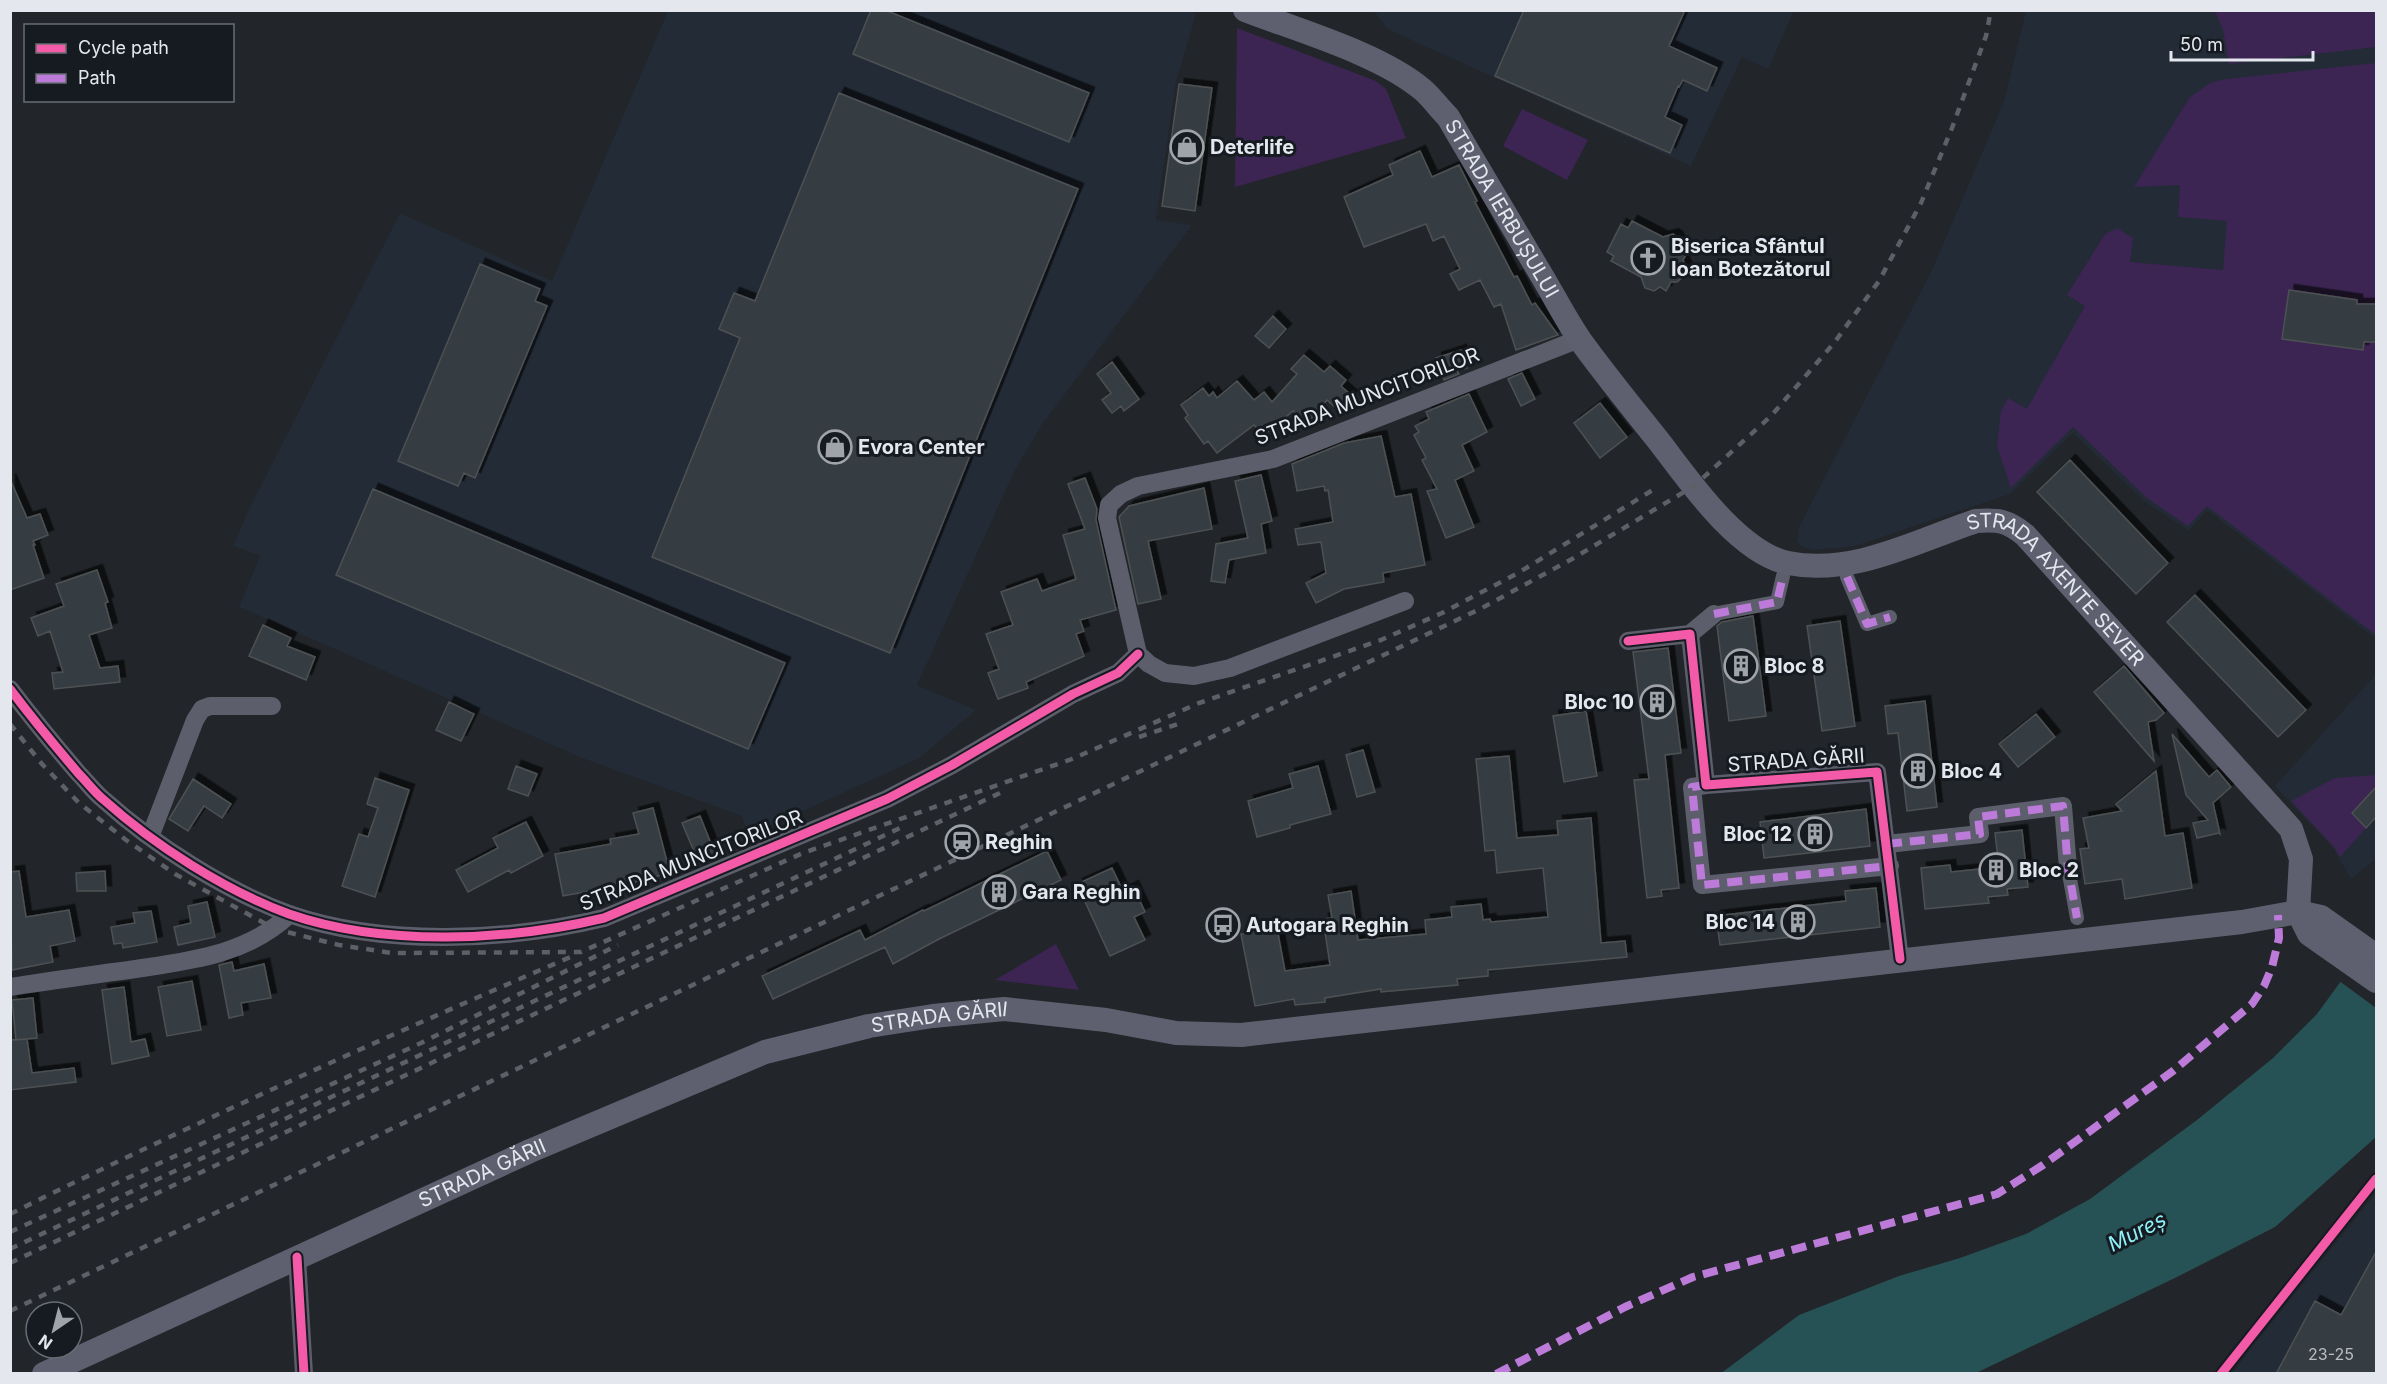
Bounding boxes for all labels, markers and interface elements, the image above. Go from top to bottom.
legend [24,24,234,102]
scale bar [2171,24,2314,62]
text: 50 m [2180,34,2223,55]
text: Cycle path [78,37,169,58]
text: Path [78,67,116,88]
street label: STRADA IERBUȘULUI [1440,115,1564,302]
shop icon: Deterlife [1169,129,1205,165]
place label: Deterlife [1210,135,1294,159]
place label: Biserica Sfântul Ioan Botezătorul [1671,234,1831,281]
church icon: Biserica Sfântul Ioan Botezătorul [1630,240,1666,276]
street label: STRADA MUNCITORILOR [1251,342,1483,450]
shop icon: Evora Center [817,429,853,465]
place label: Evora Center [858,435,985,459]
street label: STRADA AXENTE SEVER [1963,508,2149,671]
building icon: Bloc 8 [1723,648,1759,684]
place label: Bloc 8 [1764,654,1824,678]
building icon: Bloc 10 [1639,684,1675,720]
place label: Bloc 10 [1564,690,1634,714]
street label: STRADA GĂRII [1727,742,1865,777]
building icon: Bloc 4 [1900,753,1936,789]
place label: Bloc 4 [1941,759,2002,783]
street label: STRADA MUNCITORILOR [576,804,806,916]
building icon: Bloc 12 [1797,816,1833,852]
place label: Bloc 12 [1723,822,1792,846]
station icon: Reghin [944,824,980,860]
place label: Reghin [985,830,1053,854]
building icon: Bloc 2 [1978,852,2014,888]
place label: Bloc 2 [2019,858,2079,882]
building icon: Gara Reghin [981,874,1017,910]
place label: Gara Reghin [1022,880,1141,904]
building icon: Bloc 14 [1780,904,1816,940]
bus stop icon: Autogara Reghin [1205,907,1241,943]
place label: Bloc 14 [1705,910,1775,934]
place label: Autogara Reghin [1246,913,1409,937]
street label: STRADA GĂRII [869,997,1009,1038]
street label: STRADA GĂRII [415,1134,549,1213]
water label: Mureș [2103,1206,2170,1257]
north arrow [24,1300,84,1360]
text: N [35,1331,56,1354]
house number: 23-25 [2308,1344,2354,1364]

